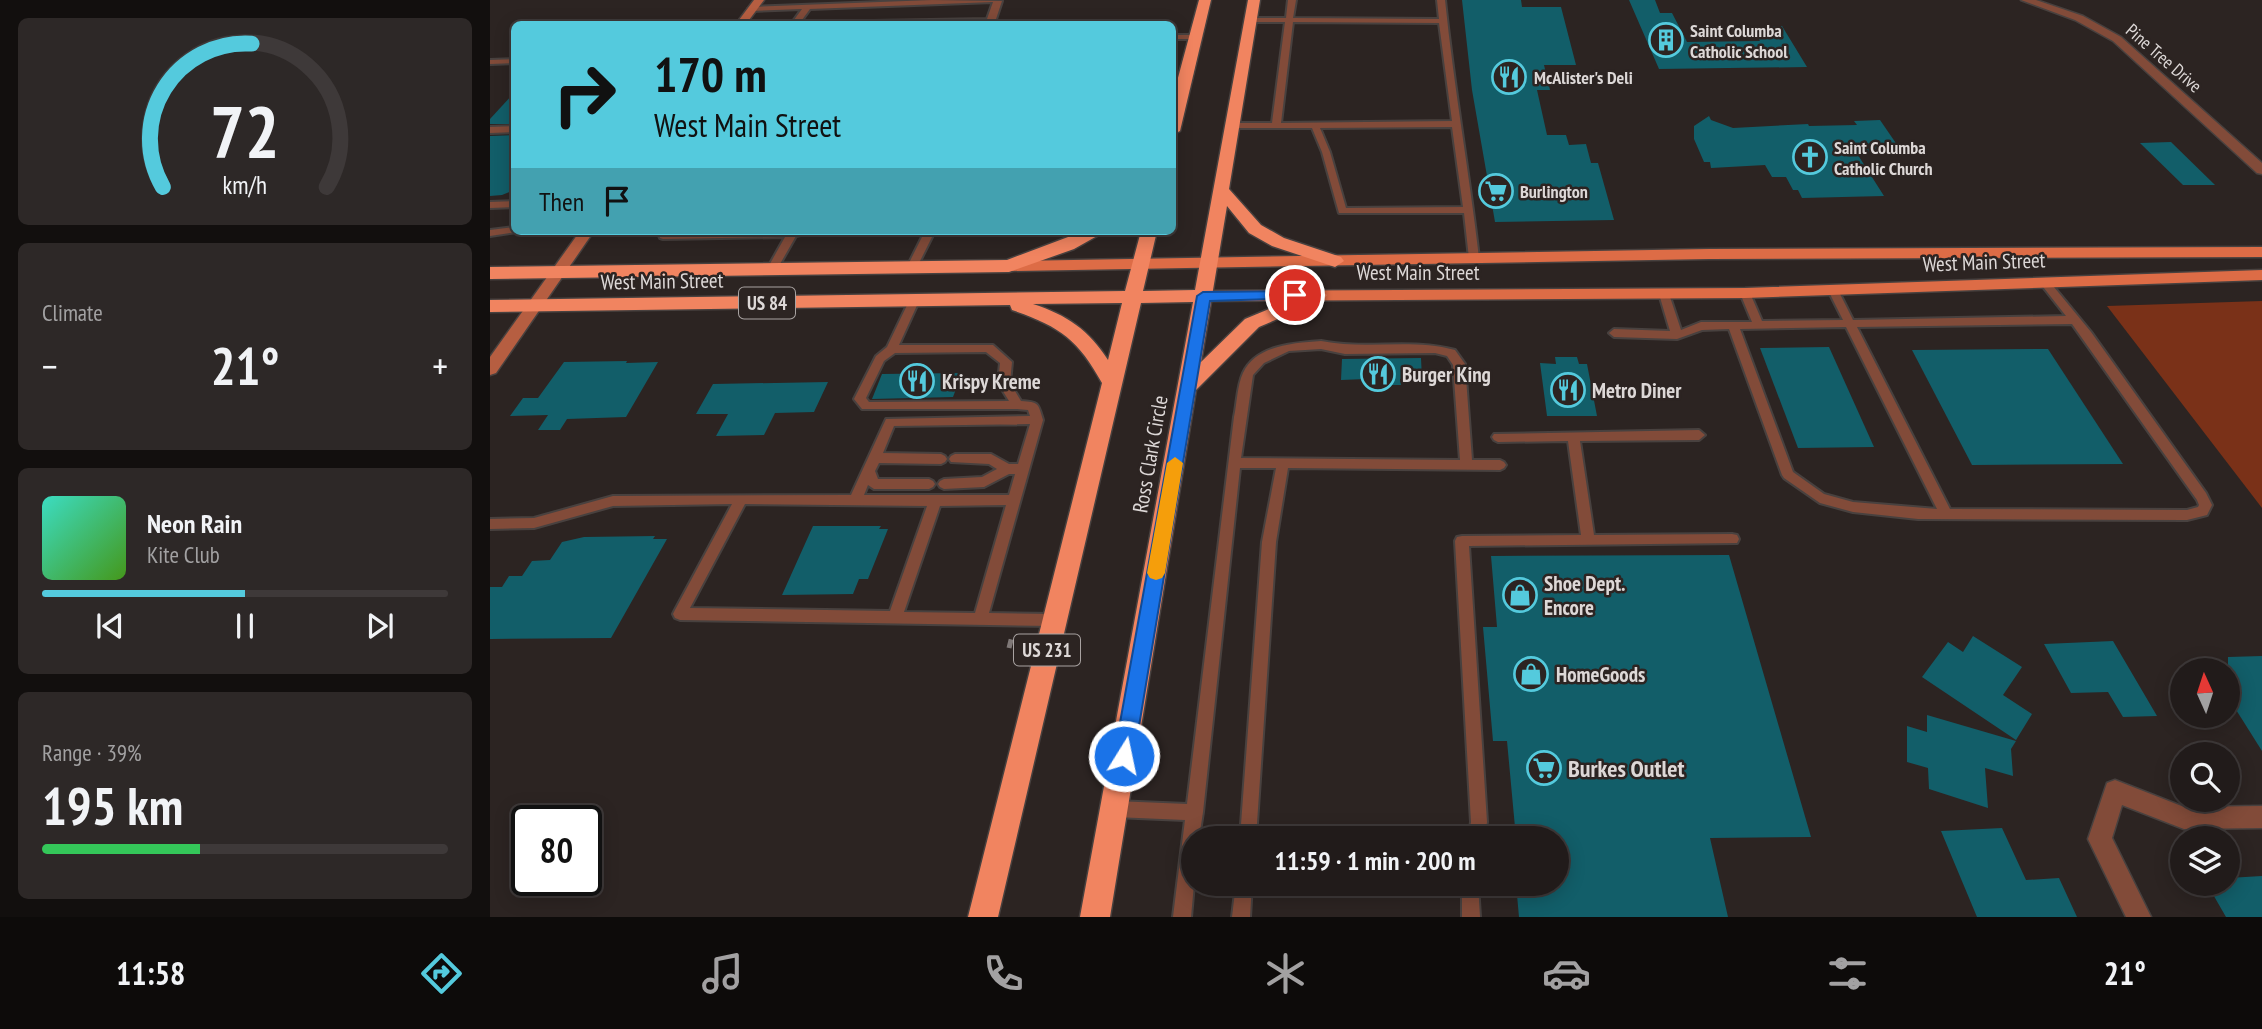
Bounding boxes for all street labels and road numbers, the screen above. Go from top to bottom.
street label: Pine Tree Drive [2121,19,2207,97]
street label: West Main Street [1922,246,2046,278]
street label: West Main Street [1357,259,1480,286]
street label: West Main Street [600,266,724,296]
road number: US 84 [739,288,795,318]
street label: Ross Clark Circle [1126,393,1174,515]
road number: US 231 [1014,635,1080,666]

